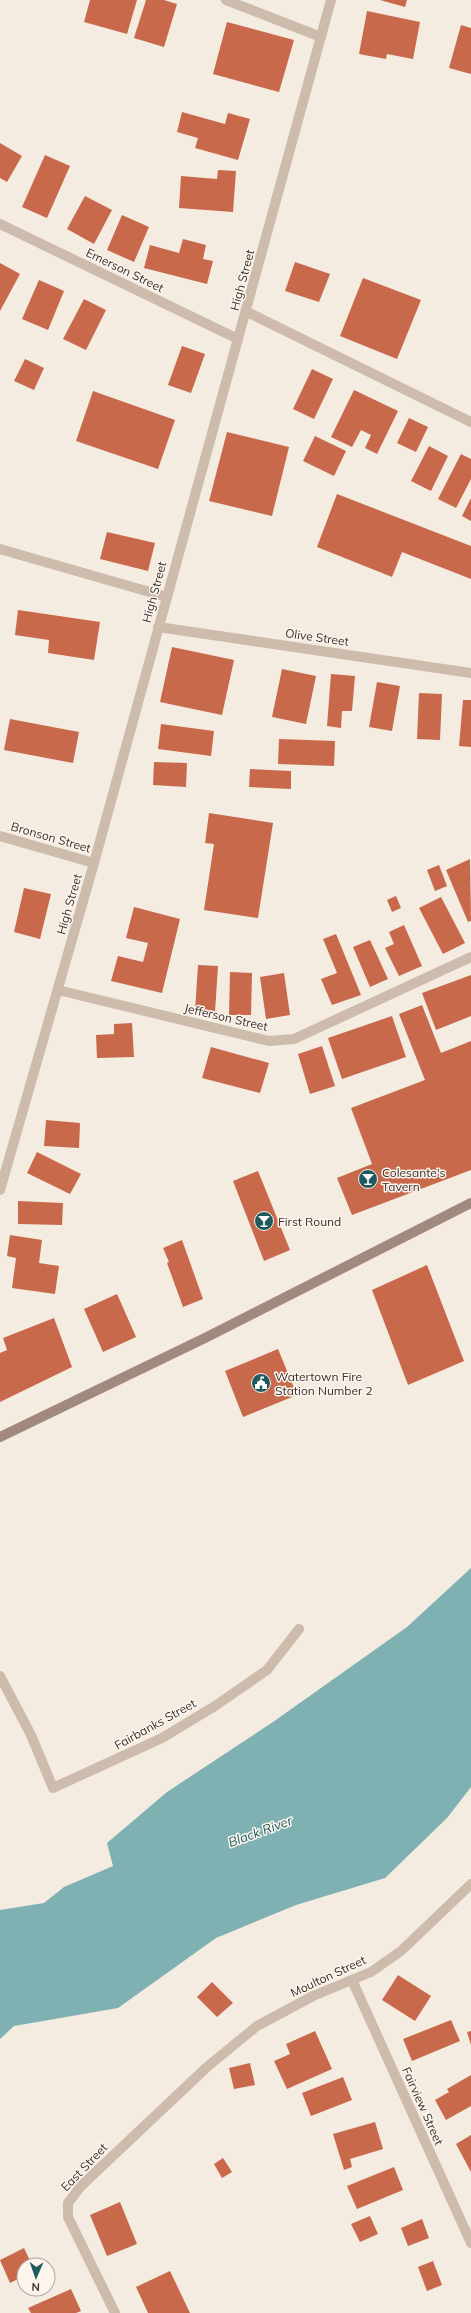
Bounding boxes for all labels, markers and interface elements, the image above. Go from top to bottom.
street label: Emerson Street [84,245,166,295]
street label: High Street [227,248,257,312]
street label: High Street [139,560,169,624]
street label: Olive Street [284,625,350,649]
street label: Bronson Street [9,818,93,856]
street label: High Street [53,872,85,936]
street label: Jefferson Street [183,1000,269,1034]
place label: Colesante's Tavern [382,1165,446,1194]
bar icon: Colesante's Tavern [357,1168,379,1190]
bar icon: First Round [253,1210,275,1232]
place label: First Round [278,1214,341,1229]
place label: Watertown Fire Station Number 2 [275,1369,373,1398]
public building icon: Watertown Fire Station Number 2 [250,1372,272,1394]
street label: Fairbanks Street [112,1695,198,1753]
water label: Black River [226,1812,295,1850]
street label: Moulton Street [288,1952,368,2000]
street label: Fairview Street [399,2065,447,2147]
street label: East Street [58,2140,110,2194]
north arrow [16,2257,56,2297]
text: N [31,2280,40,2294]

